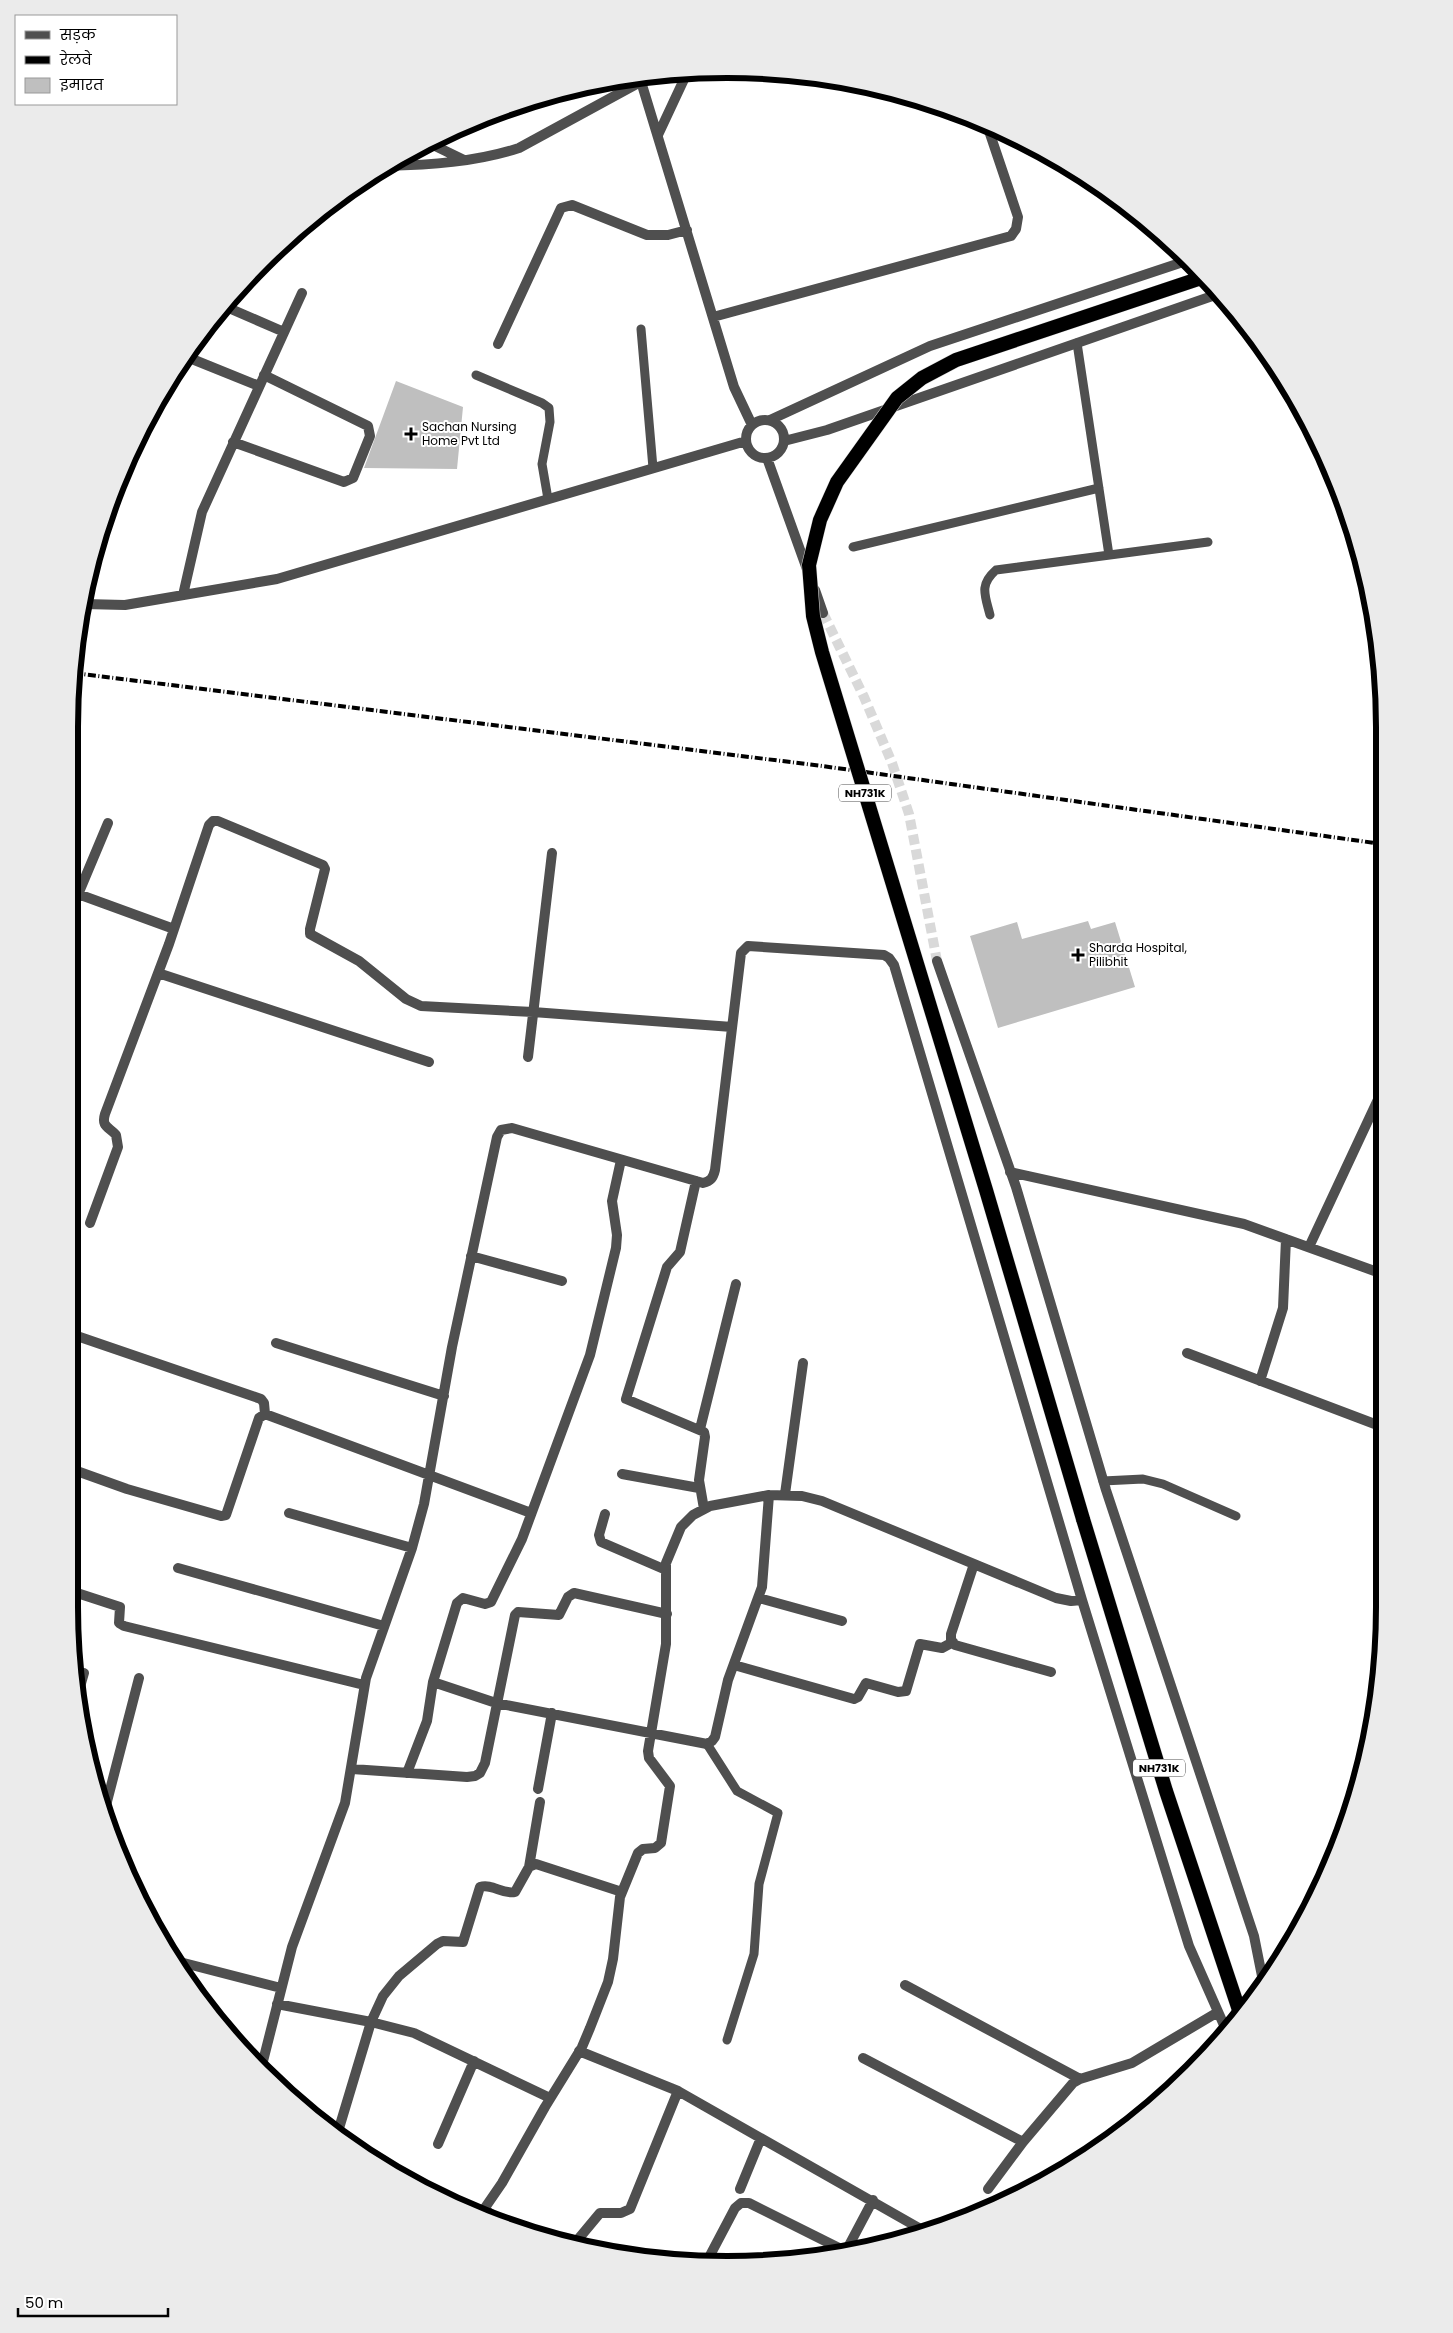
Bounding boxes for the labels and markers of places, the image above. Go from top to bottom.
place label: Sachan Nursing Home Pvt Ltd [422,418,517,449]
marker: Sachan Nursing Home Pvt Ltd [404,427,418,441]
place label: Sharda Hospital, Pilibhit [1089,939,1187,970]
marker: Sharda Hospital, Pilibhit [1071,948,1085,962]

